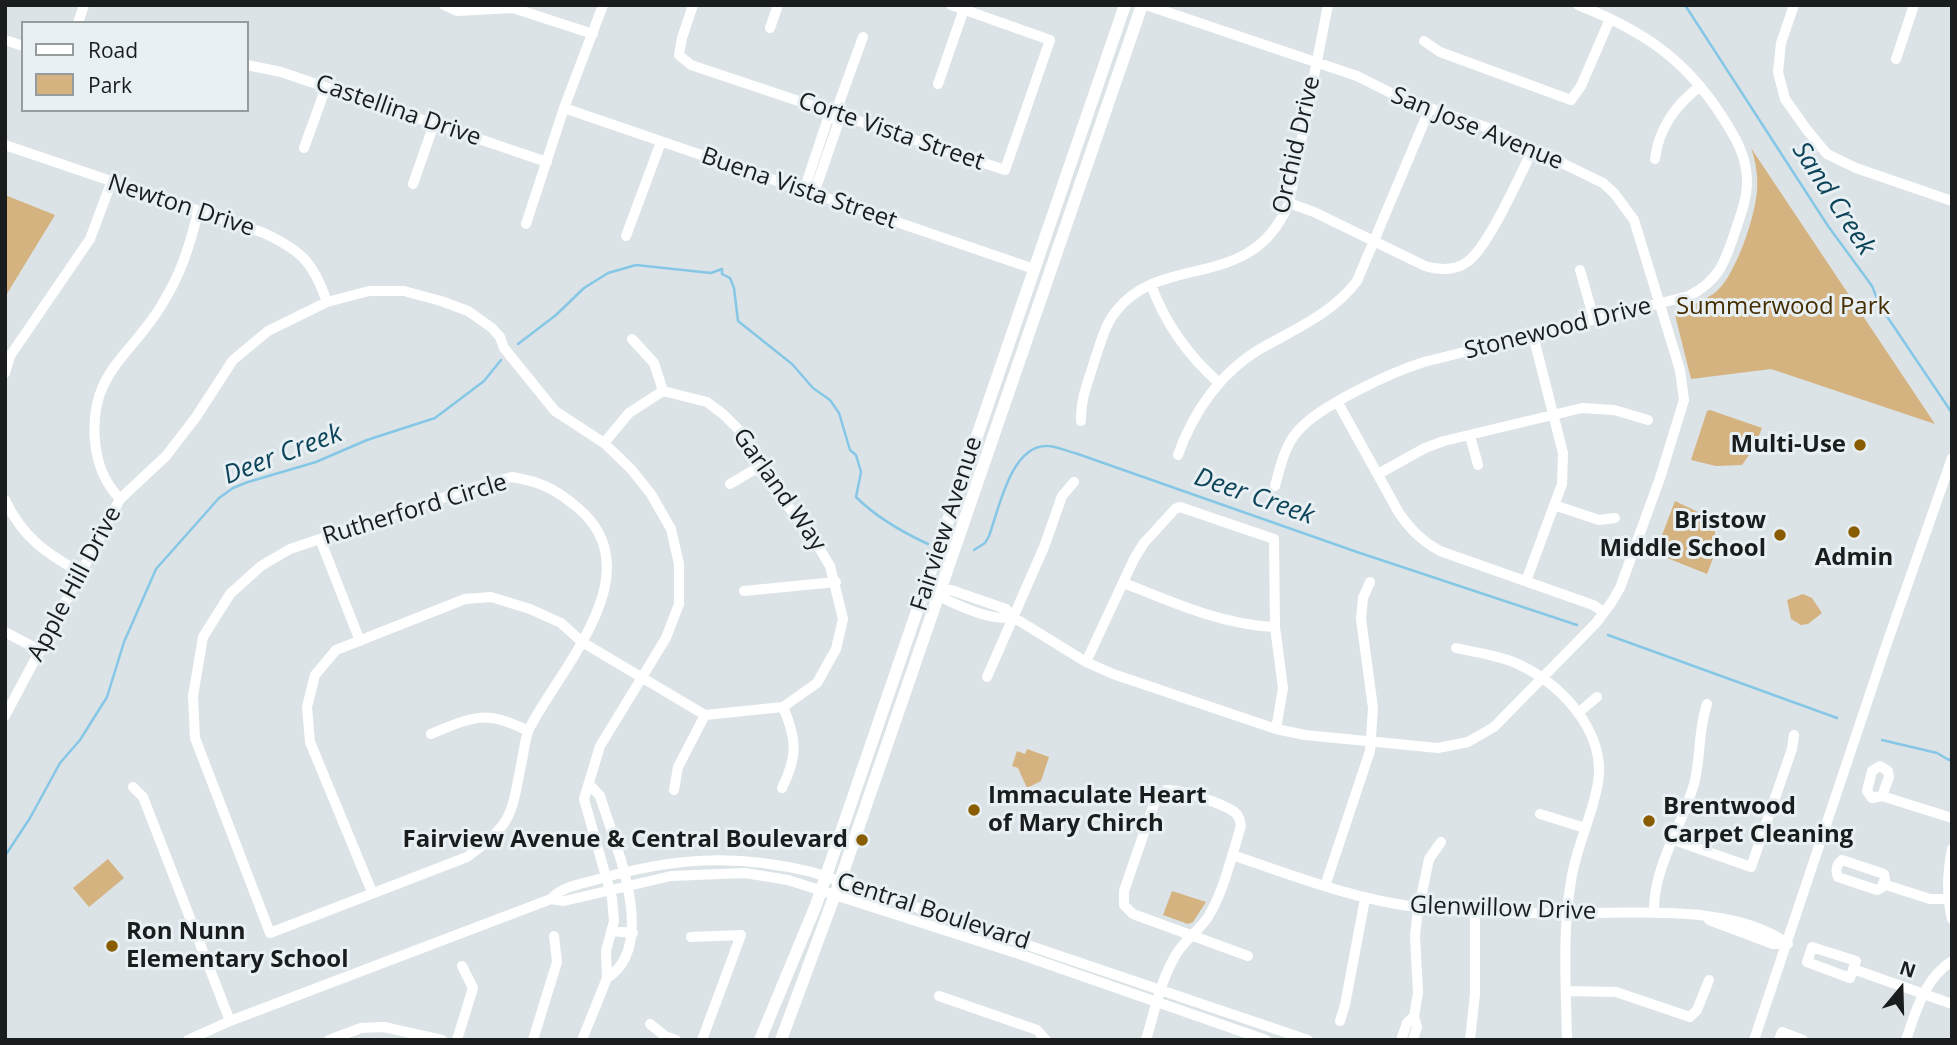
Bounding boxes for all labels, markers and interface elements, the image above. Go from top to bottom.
legend [21,21,248,112]
text: Road [88,36,138,64]
street label: Castellina Drive [311,69,485,153]
text: Park [88,71,132,99]
street label: Orchid Drive [1267,73,1327,217]
street label: San Jose Avenue [1387,81,1567,177]
street label: Corte Vista Street [794,87,988,177]
water label: Sand Creek [1785,137,1881,261]
street label: Buena Vista Street [697,142,901,236]
street label: Newton Drive [104,169,258,243]
street label: Stonewood Drive [1462,292,1654,366]
park label: Summerwood Park [1676,293,1890,321]
water label: Deer Creek [219,418,347,492]
street label: Garland Way [726,423,832,557]
place label: Multi-Use [1731,431,1846,459]
street label: Fairview Avenue [905,433,989,615]
marker: Multi-Use [1852,437,1868,453]
water label: Deer Creek [1190,462,1318,532]
street label: Rutherford Circle [319,468,511,552]
street label: Apple Hill Drive [22,502,128,666]
place label: Bristow Middle School [1600,507,1766,563]
marker: Admin [1846,524,1862,540]
marker: Bristow Middle School [1772,527,1788,543]
place label: Admin [1815,544,1893,572]
place label: Immaculate Heart of Mary Chirch [988,782,1207,838]
place label: Brentwood Carpet Cleaning [1663,793,1853,849]
marker: Immaculate Heart of Mary Chirch [966,802,982,818]
marker: Brentwood Carpet Cleaning [1641,813,1657,829]
place label: Fairview Avenue & Central Boulevard [402,826,848,854]
marker: Fairview Avenue & Central Boulevard [854,832,870,848]
street label: Central Boulevard [833,867,1033,957]
street label: Glenwillow Drive [1409,891,1597,927]
place label: Ron Nunn Elementary School [126,918,349,974]
marker: Ron Nunn Elementary School [104,938,120,954]
north arrow [1866,954,1936,1024]
text: N [1896,954,1919,984]

